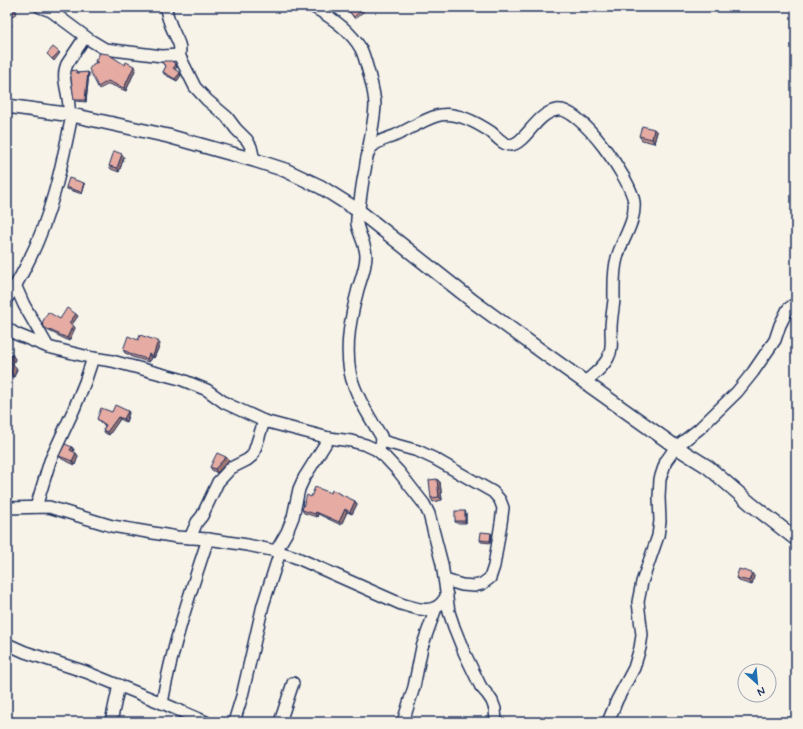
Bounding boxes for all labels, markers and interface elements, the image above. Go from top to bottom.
north arrow [737,663,777,703]
text: N [755,683,768,699]

